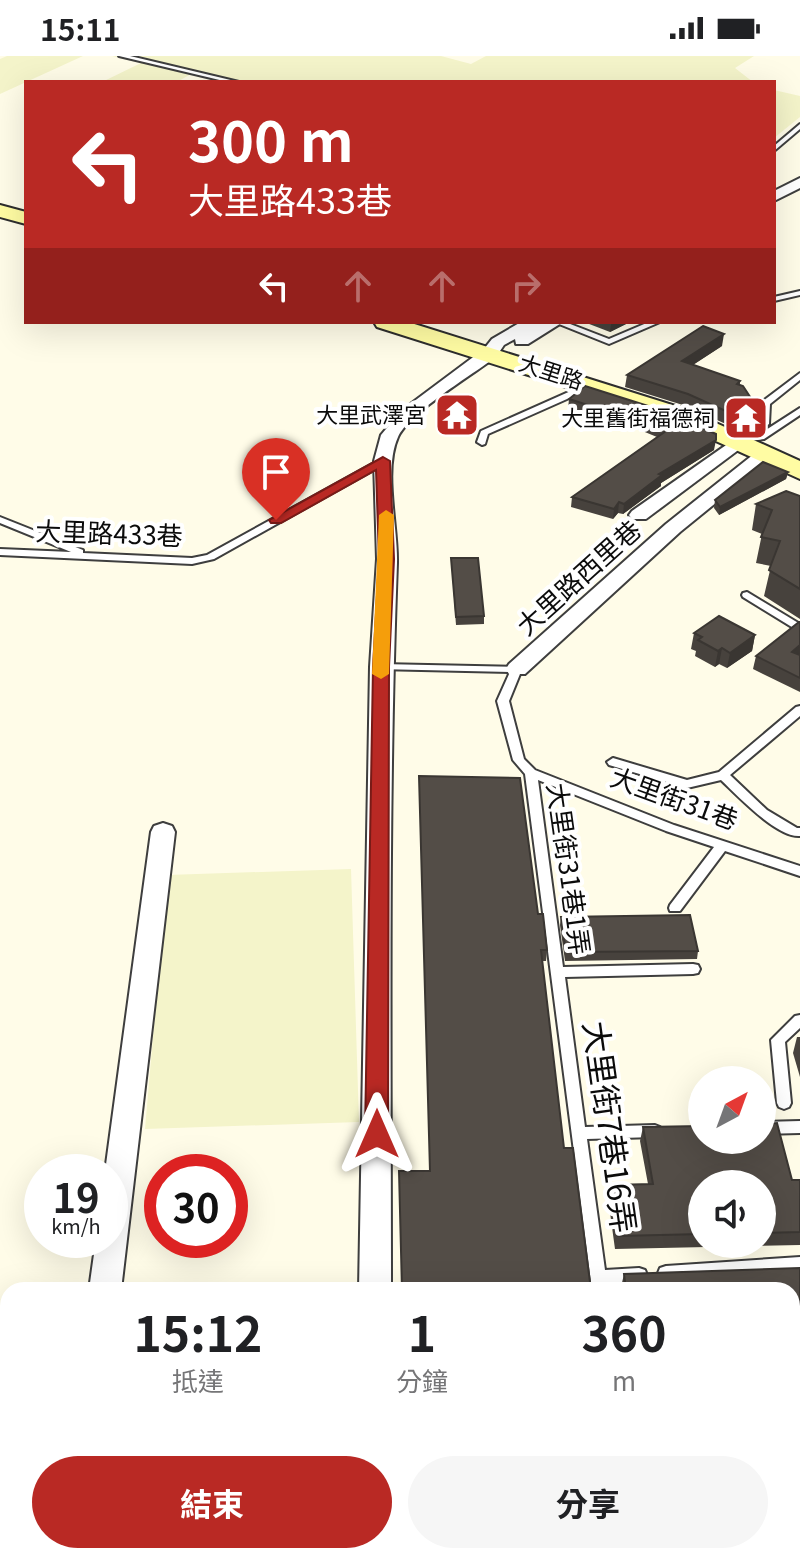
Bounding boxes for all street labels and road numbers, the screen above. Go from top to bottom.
street label: 大里路 [515,345,588,396]
street label: 大里路433巷 [35,510,183,553]
street label: 大里路西里巷 [507,510,648,642]
street label: 大里街31巷 [606,757,744,837]
street label: 大里街31巷1弄 [540,780,601,957]
street label: 大里街7巷16弄 [574,1018,650,1235]

